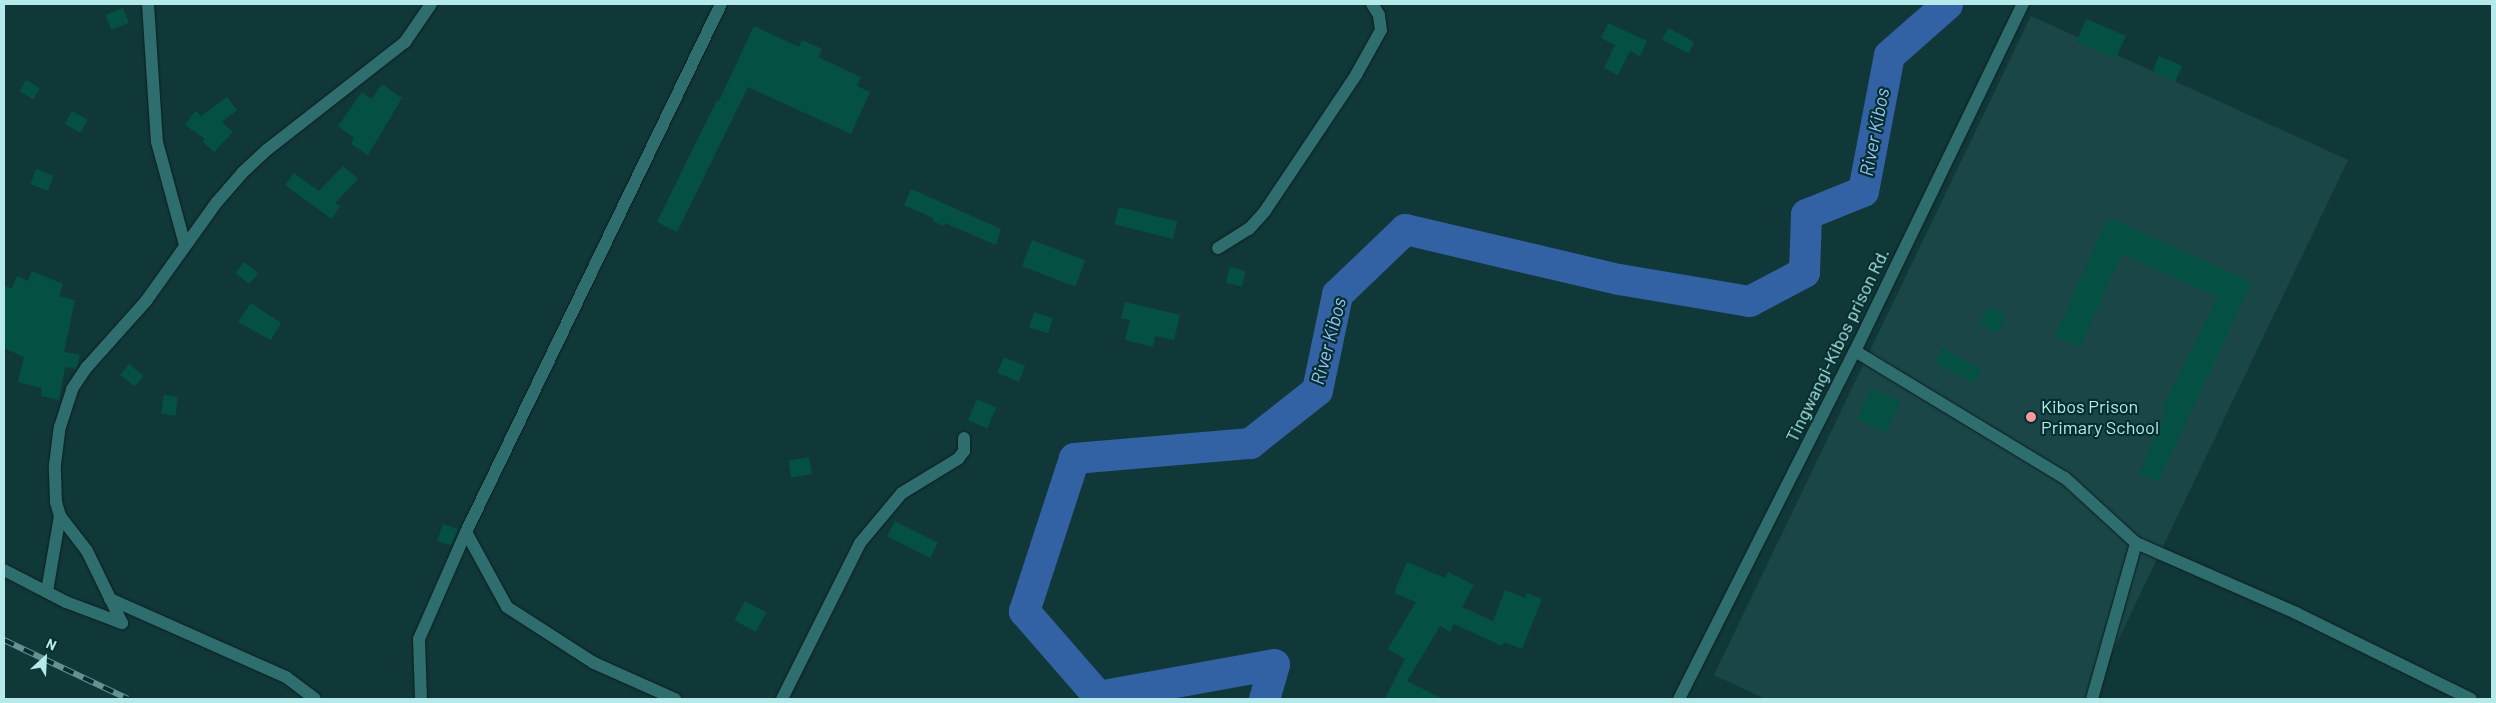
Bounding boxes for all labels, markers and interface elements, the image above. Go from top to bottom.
water label: River Kibos [1854,86,1894,178]
street label: Tingwangi-Kibos prison Rd. [1781,245,1893,445]
water label: River Kibos [1305,295,1351,387]
place label: Kibos Prison Primary School [2041,396,2159,438]
marker: Kibos Prison Primary School [2025,411,2037,423]
north arrow [20,633,70,683]
text: N [44,634,59,654]

